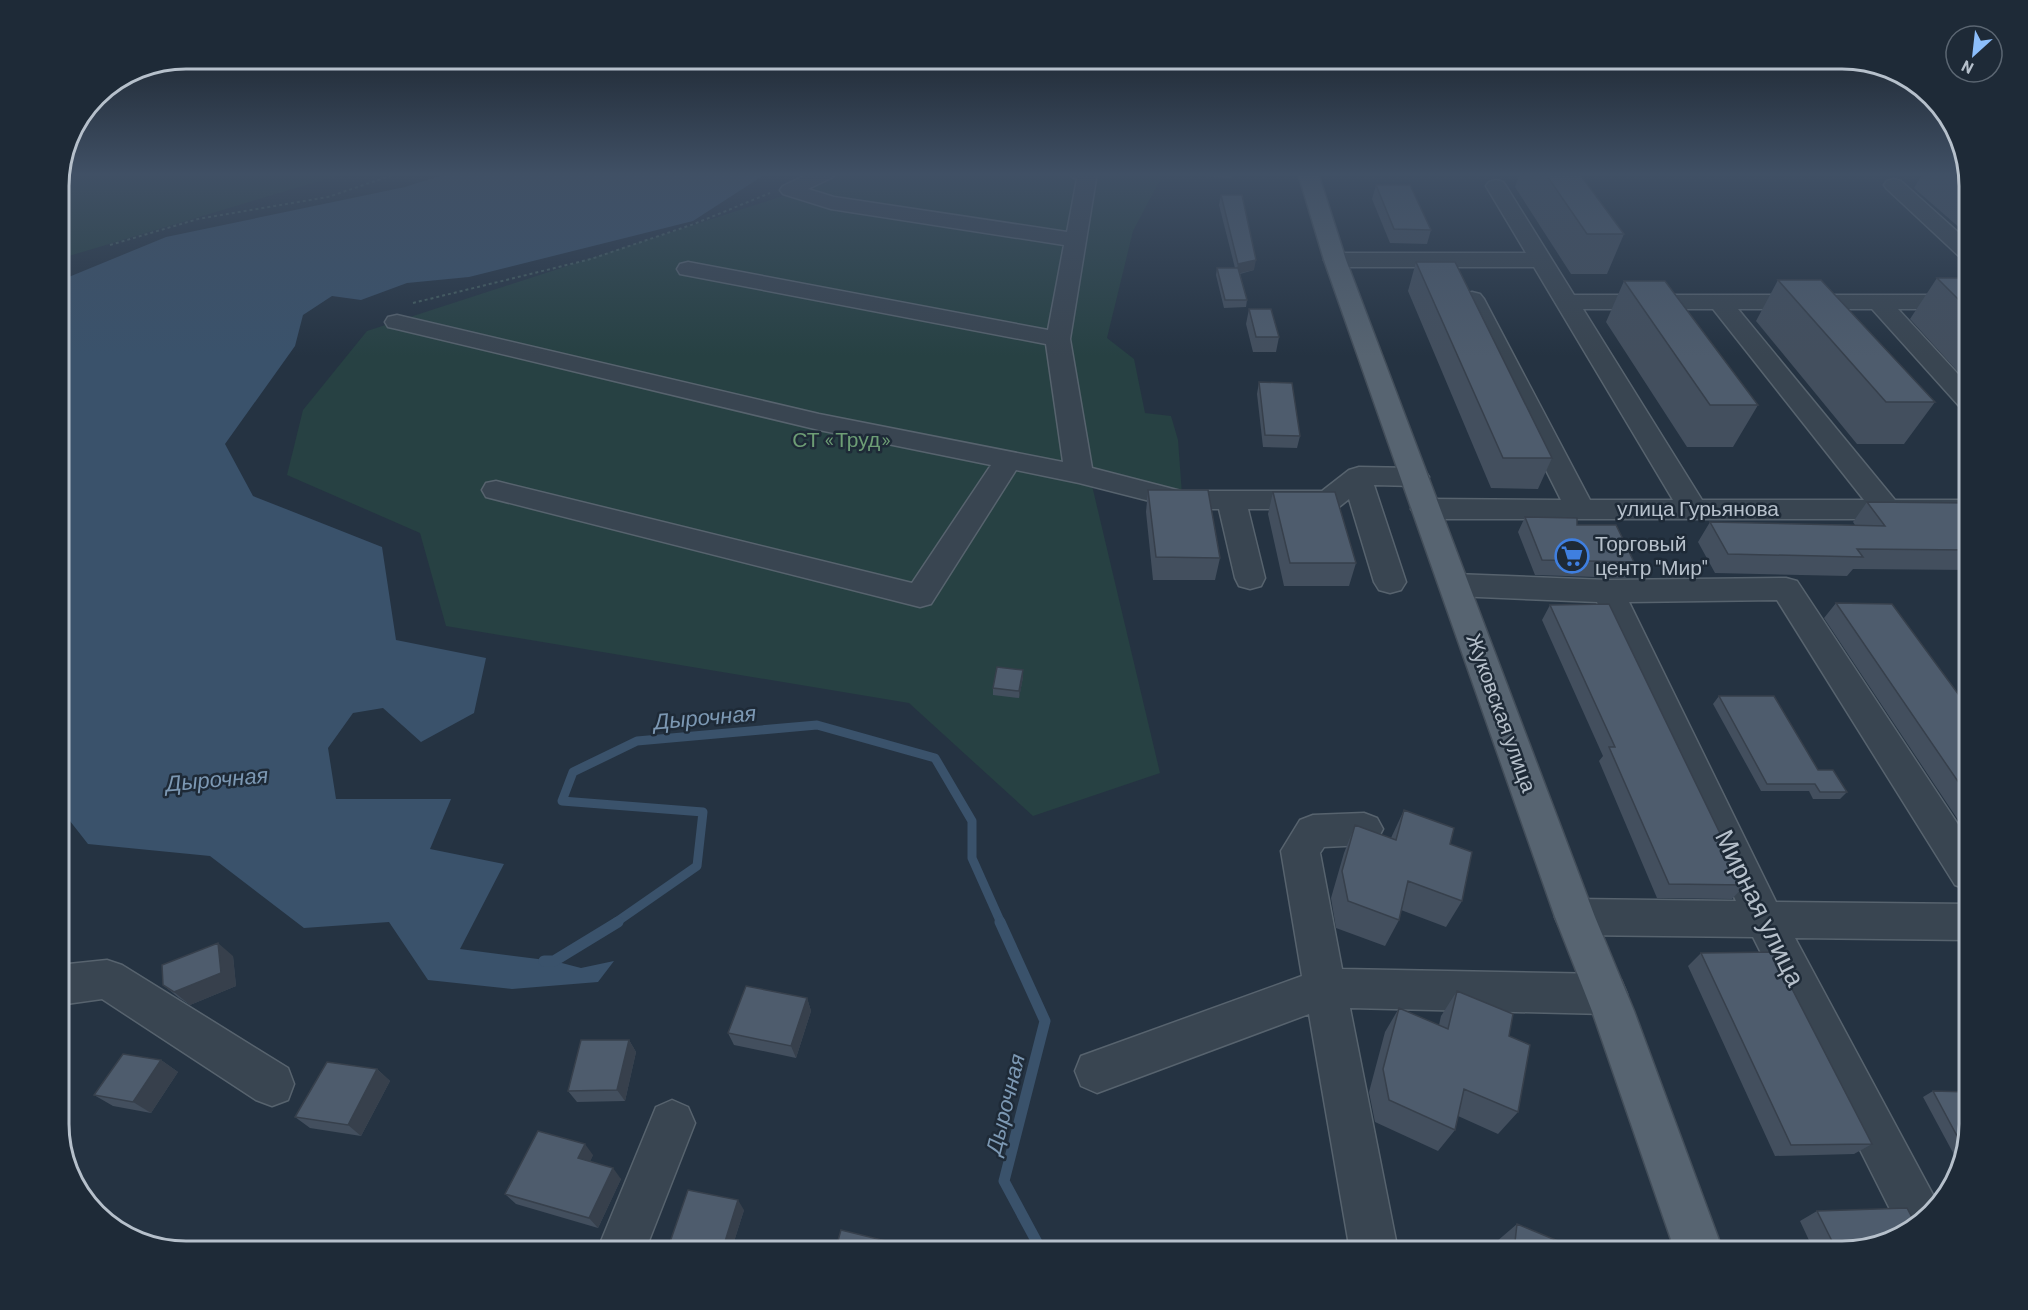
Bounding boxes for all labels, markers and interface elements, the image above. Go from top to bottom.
north arrow [1944,24,2004,84]
text: N [1958,57,1976,79]
park label: СТ «Труд» [792,426,892,451]
street label: улица Гурьянова [1617,495,1779,520]
place label: Торговый центр "Мир" [1595,530,1708,579]
supermarket icon: Торговый центр "Мир" [1554,538,1590,574]
street label: Жуковская улица [1462,630,1543,795]
water label: Дырочная [650,699,757,735]
water label: Дырочная [162,761,269,797]
street label: Мирная улица [1710,824,1813,991]
water label: Дырочная [978,1051,1030,1160]

